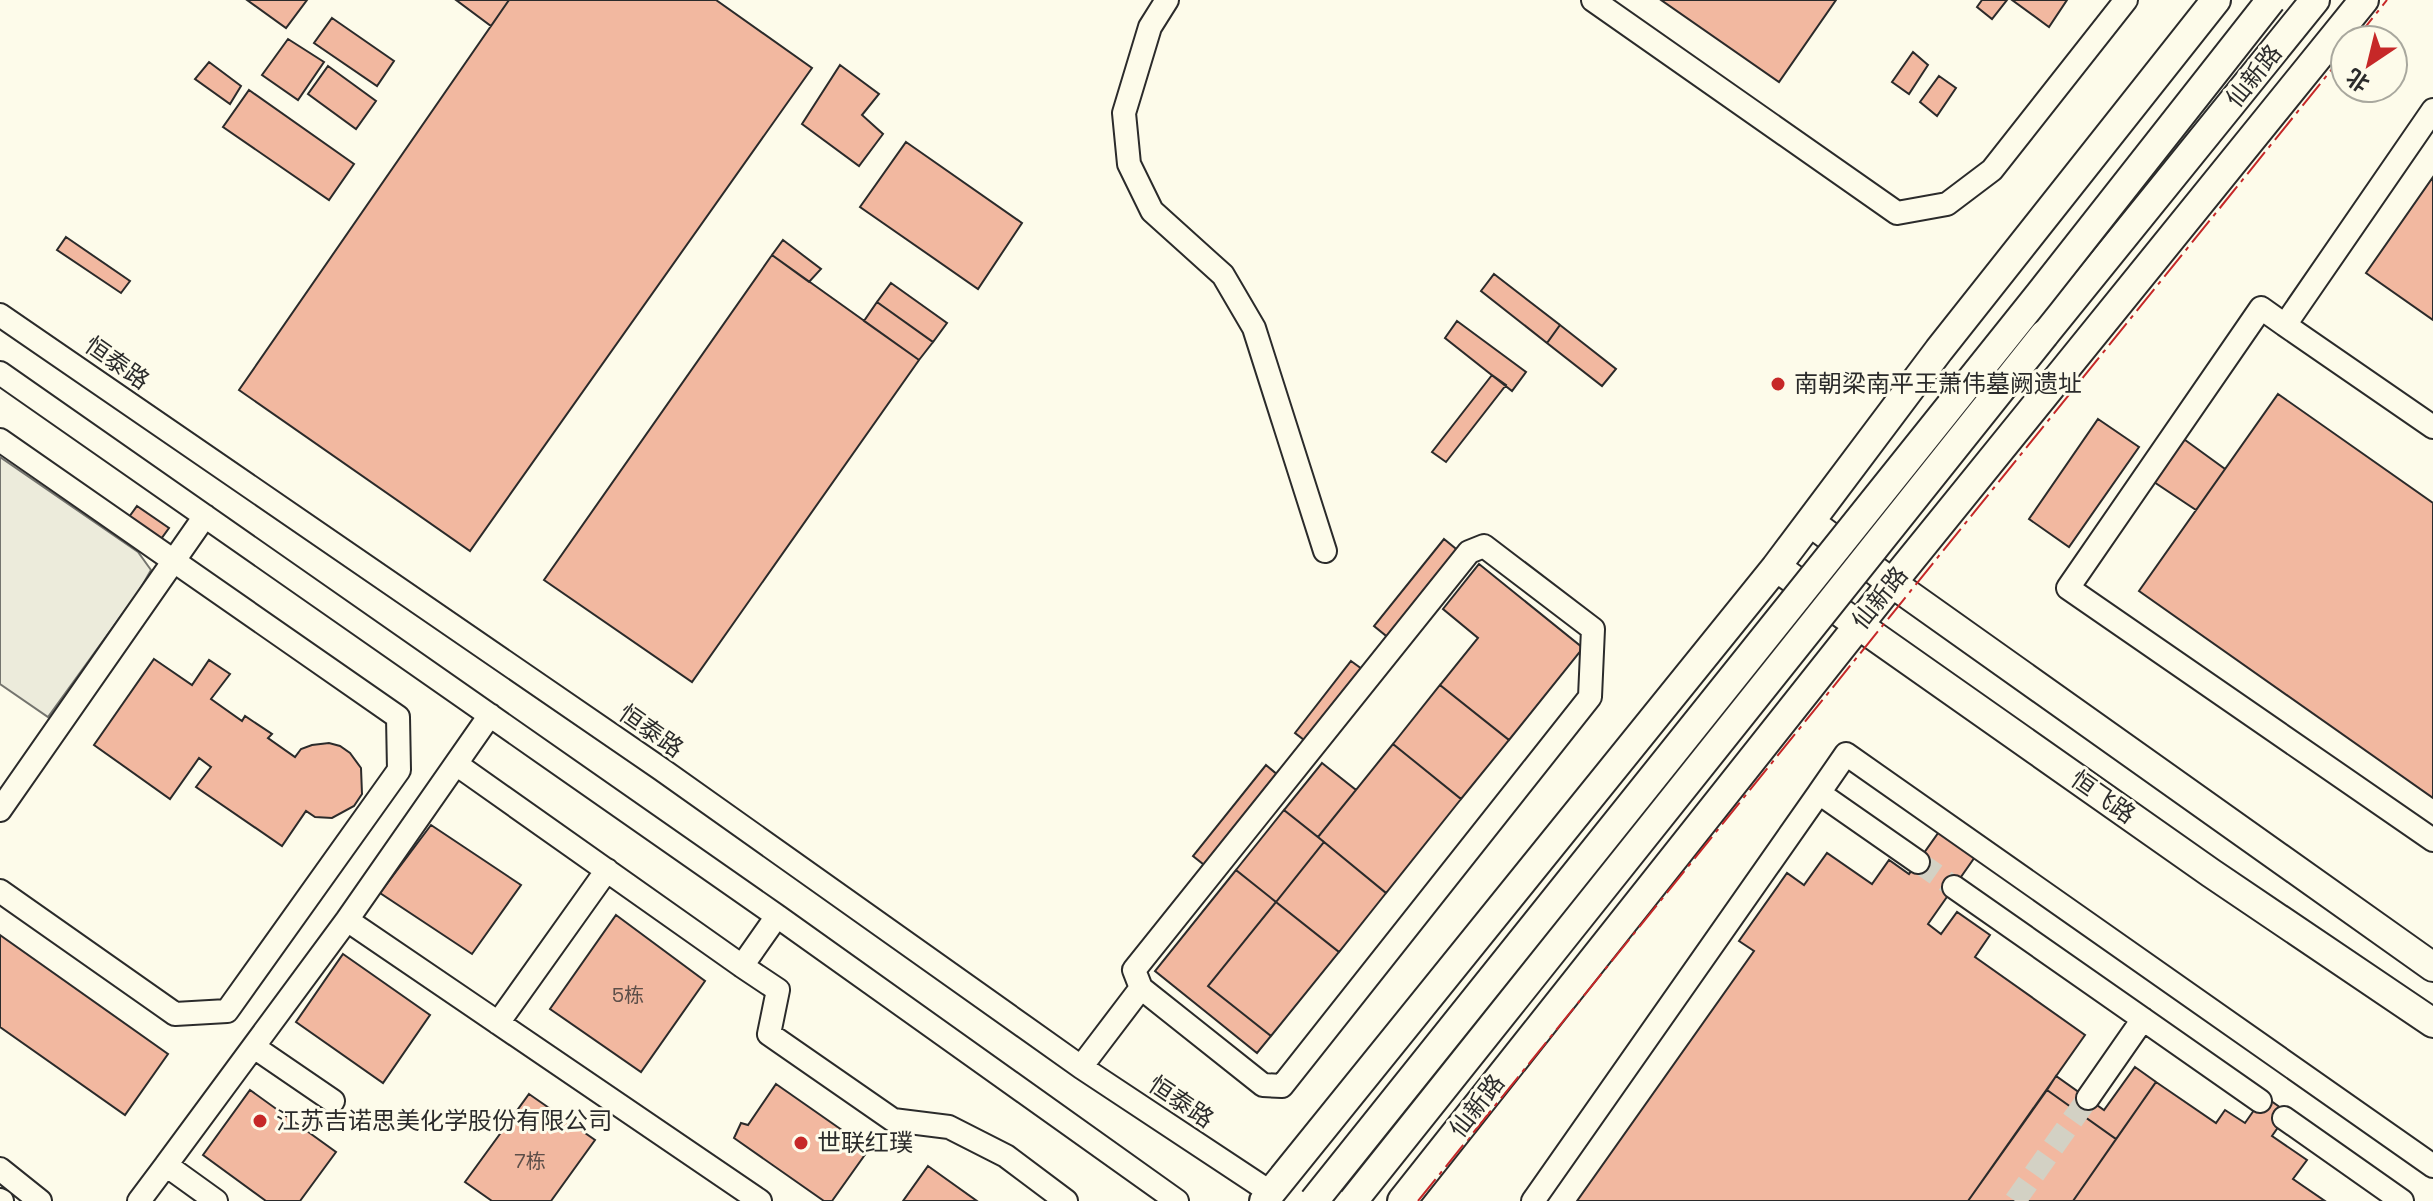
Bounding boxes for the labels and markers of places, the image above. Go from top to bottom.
place label: 南朝梁南平王萧伟墓阙遗址 [1794,368,2082,399]
marker: 南朝梁南平王萧伟墓阙遗址 [1769,375,1787,393]
place label: 江苏吉诺思美化学股份有限公司 [276,1105,612,1136]
marker: 江苏吉诺思美化学股份有限公司 [251,1112,269,1130]
place label: 世联红璞 [817,1127,913,1158]
marker: 世联红璞 [792,1134,810,1152]

